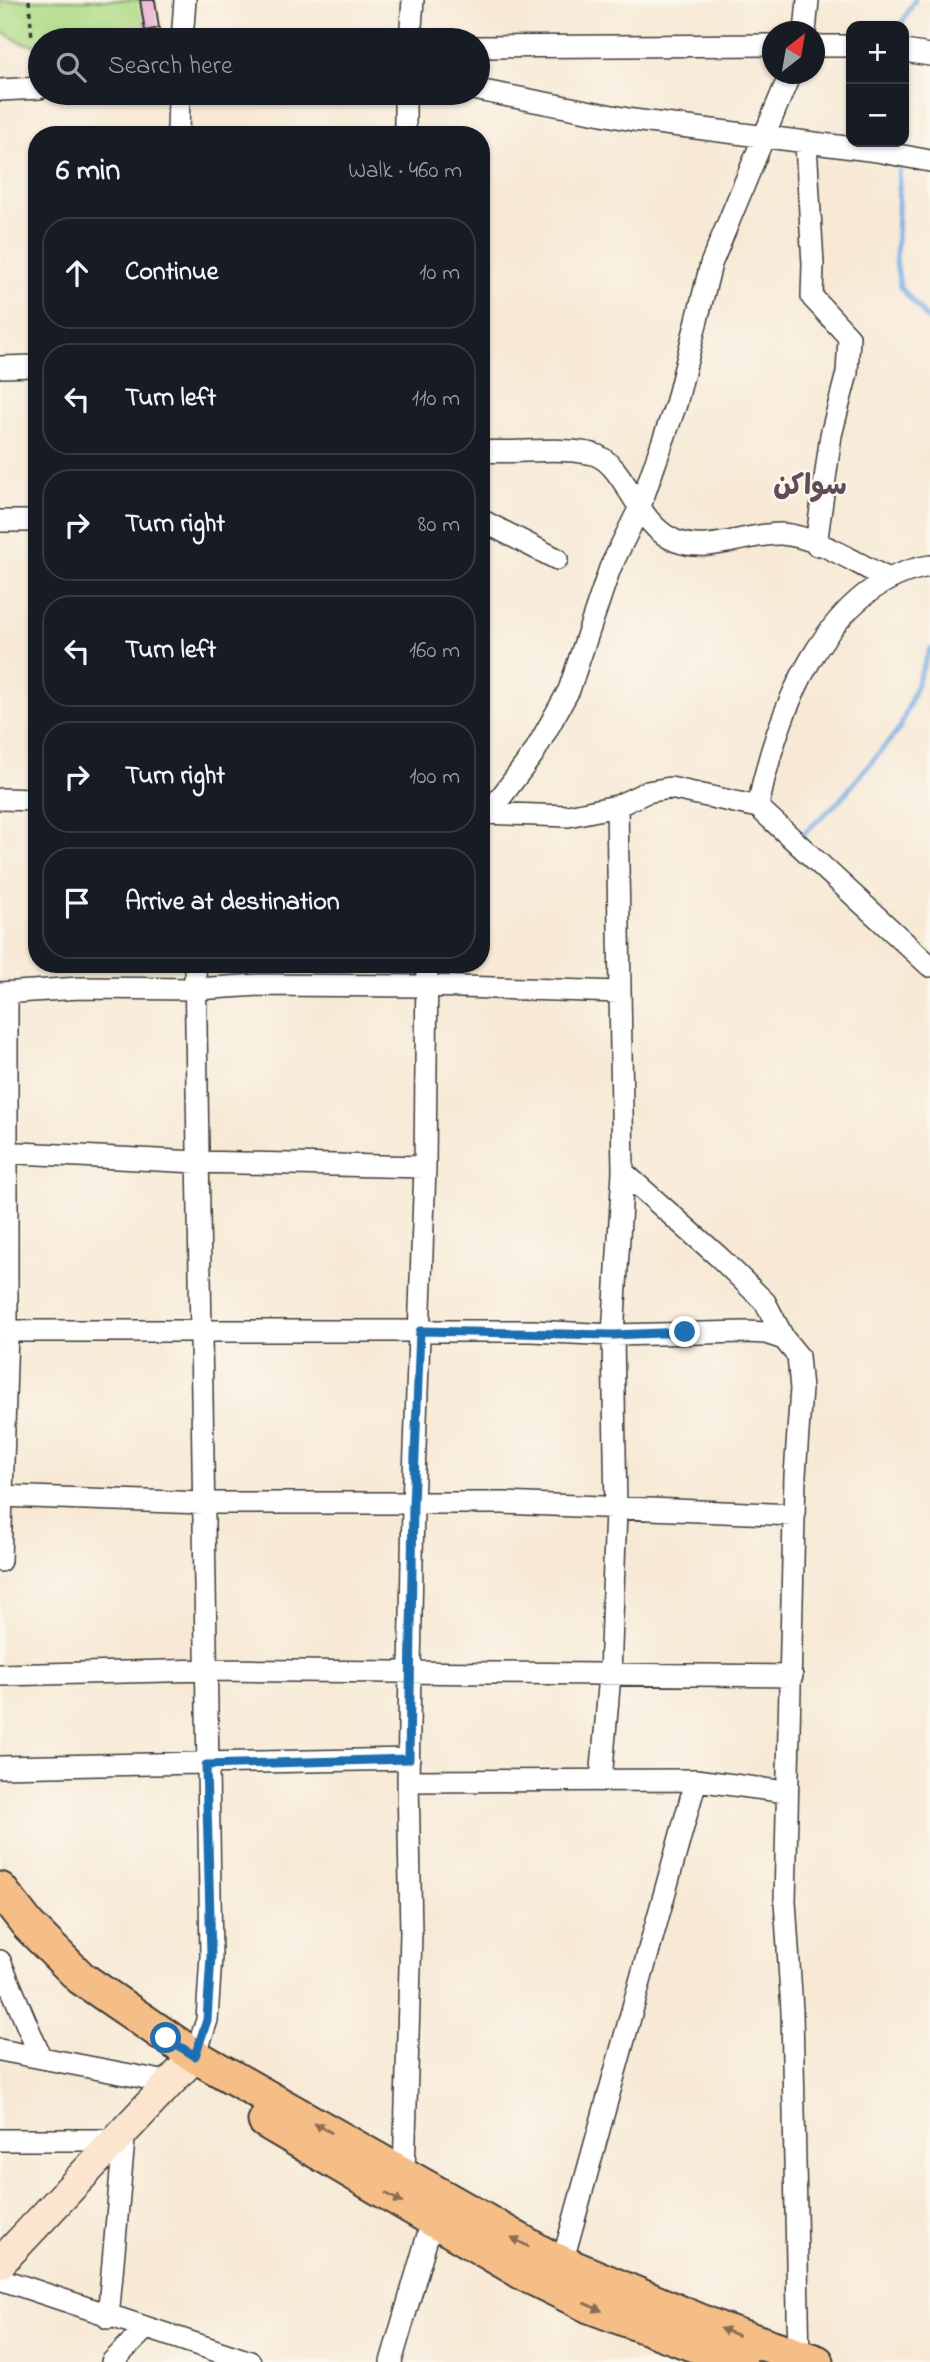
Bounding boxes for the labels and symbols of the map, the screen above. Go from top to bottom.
north arrow [762,21,825,84]
district label: سواكن [773,467,847,508]
route end [669,1316,700,1347]
route start [150,2022,181,2053]
one-way arrow [314,2122,333,2134]
one-way arrow [384,2192,403,2204]
one-way arrow [511,2236,530,2248]
one-way arrow [583,2301,603,2313]
one-way arrow [719,2326,740,2337]

